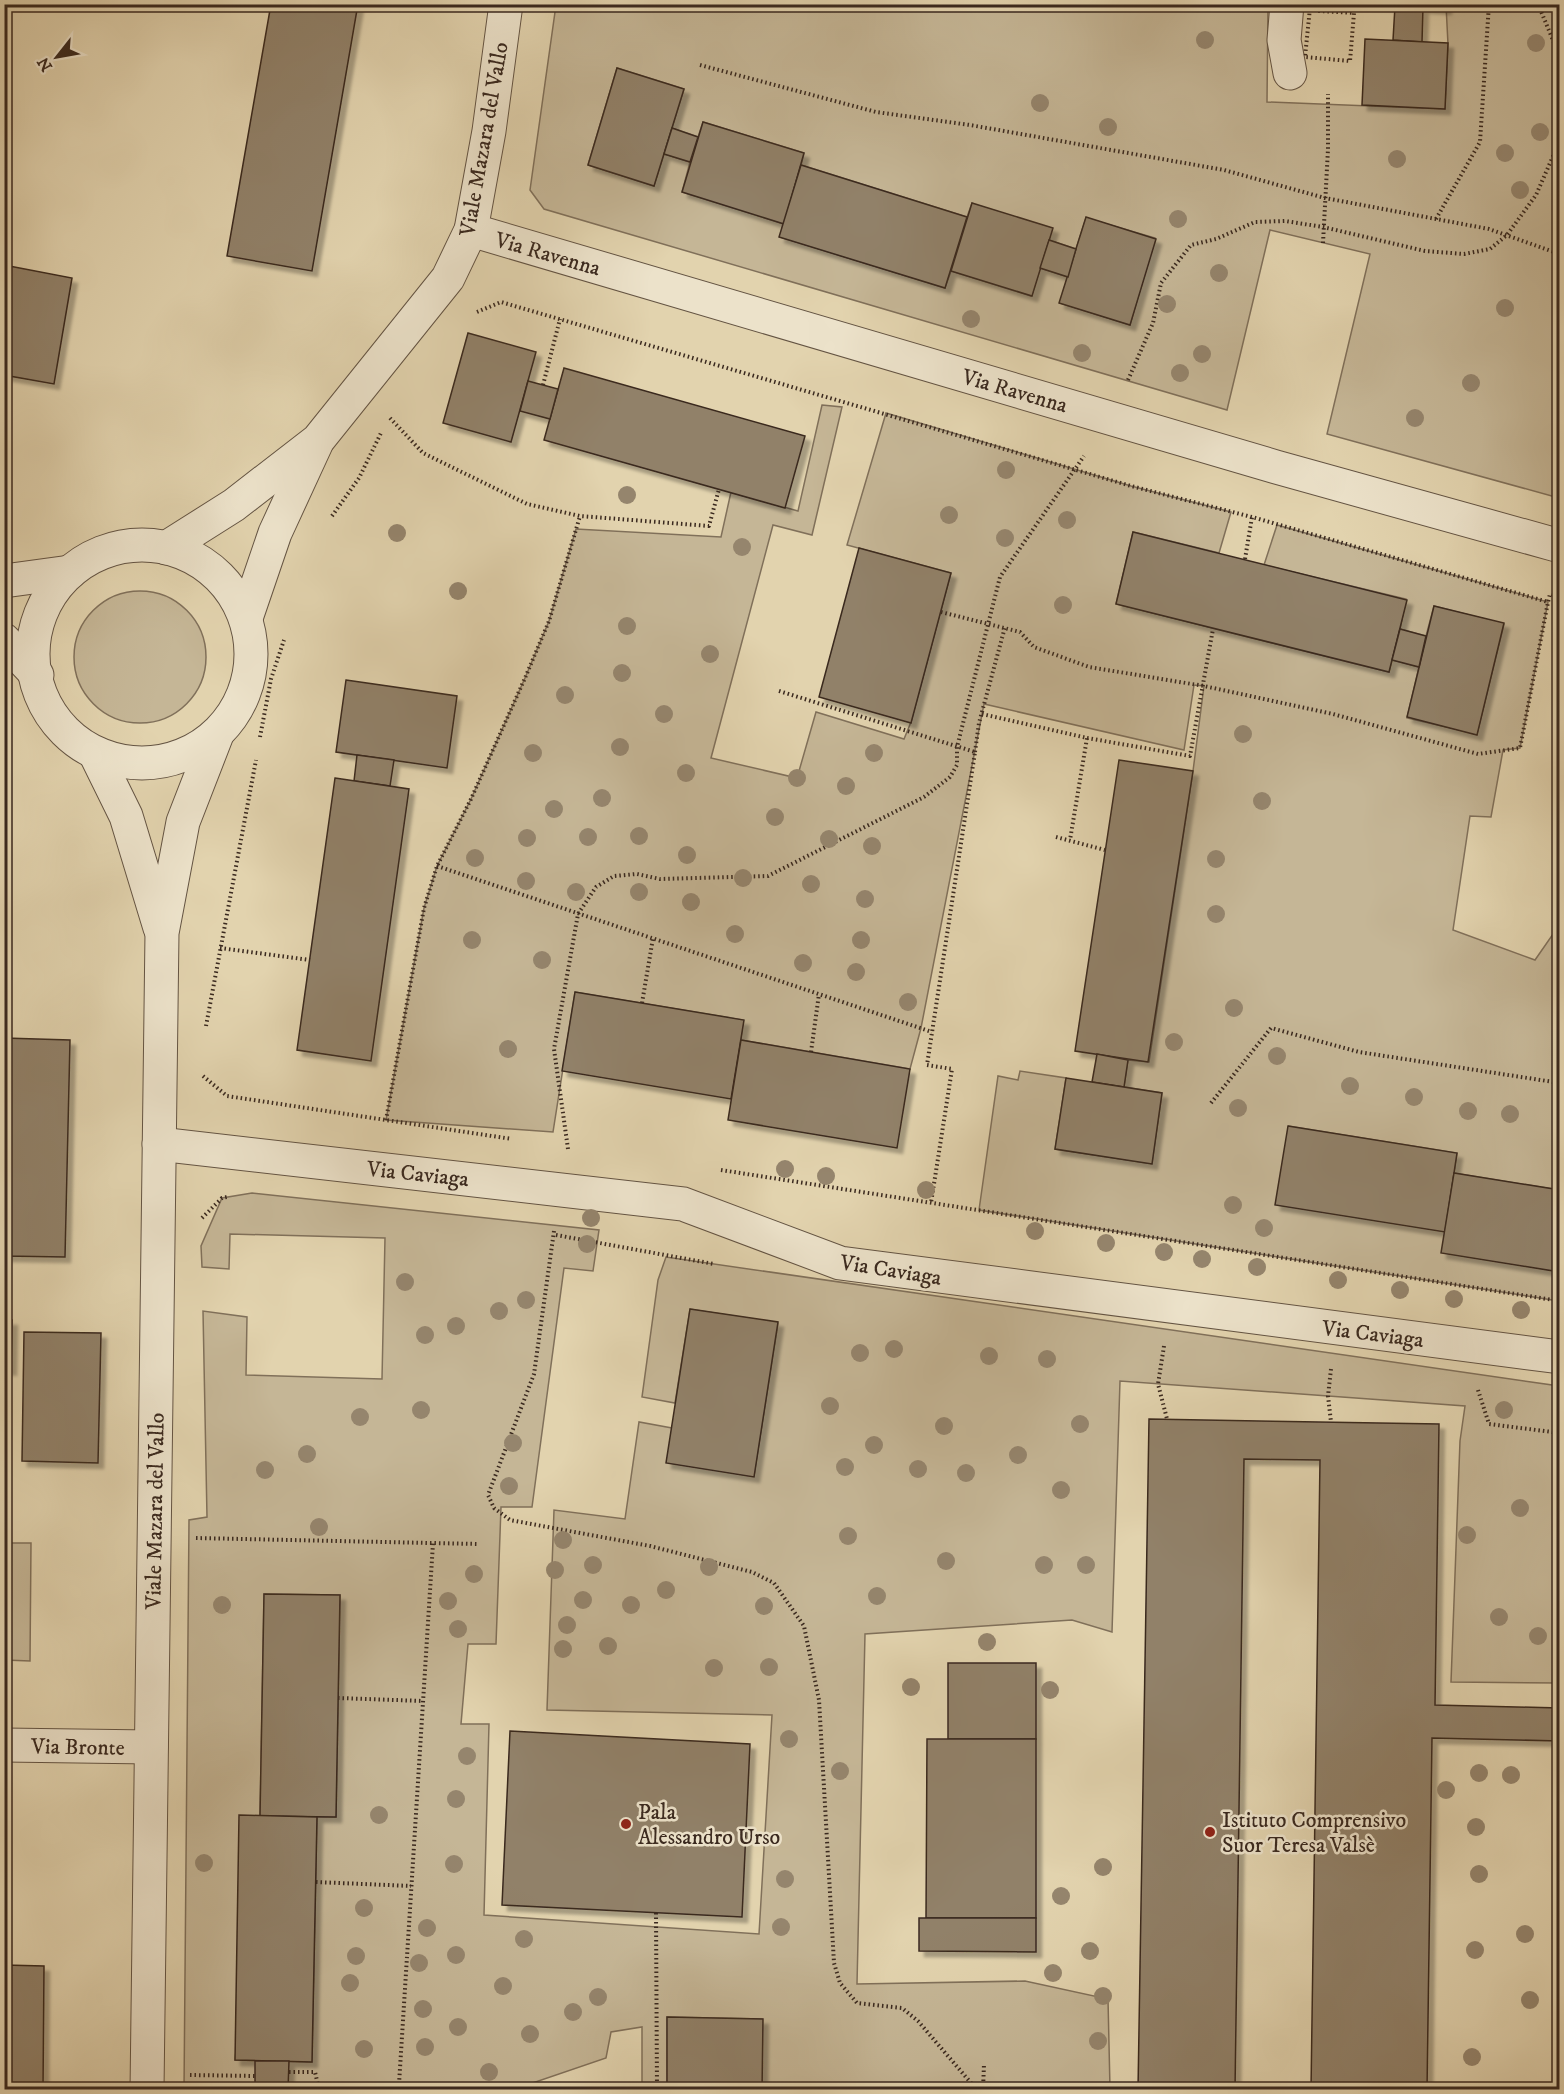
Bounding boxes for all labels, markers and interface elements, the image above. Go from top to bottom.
north arrow [27,27,87,87]
street label: Viale Mazara del Vallo [454,40,515,240]
text: N [33,53,57,75]
street label: Via Ravenna [491,226,604,283]
street label: Via Ravenna [958,363,1071,420]
street label: Via Caviaga [365,1156,471,1193]
street label: Via Caviaga [837,1249,944,1292]
street label: Via Caviaga [1319,1315,1426,1354]
street label: Viale Mazara del Vallo [140,1412,171,1611]
street label: Via Bronte [30,1733,125,1762]
place label: Pala Alessandro Urso [638,1799,780,1851]
place label: Istituto Comprensivo Suor Teresa Valsè [1222,1807,1406,1859]
marker: Pala Alessandro Urso [619,1817,633,1831]
marker: Istituto Comprensivo Suor Teresa Valsè [1203,1825,1217,1839]

